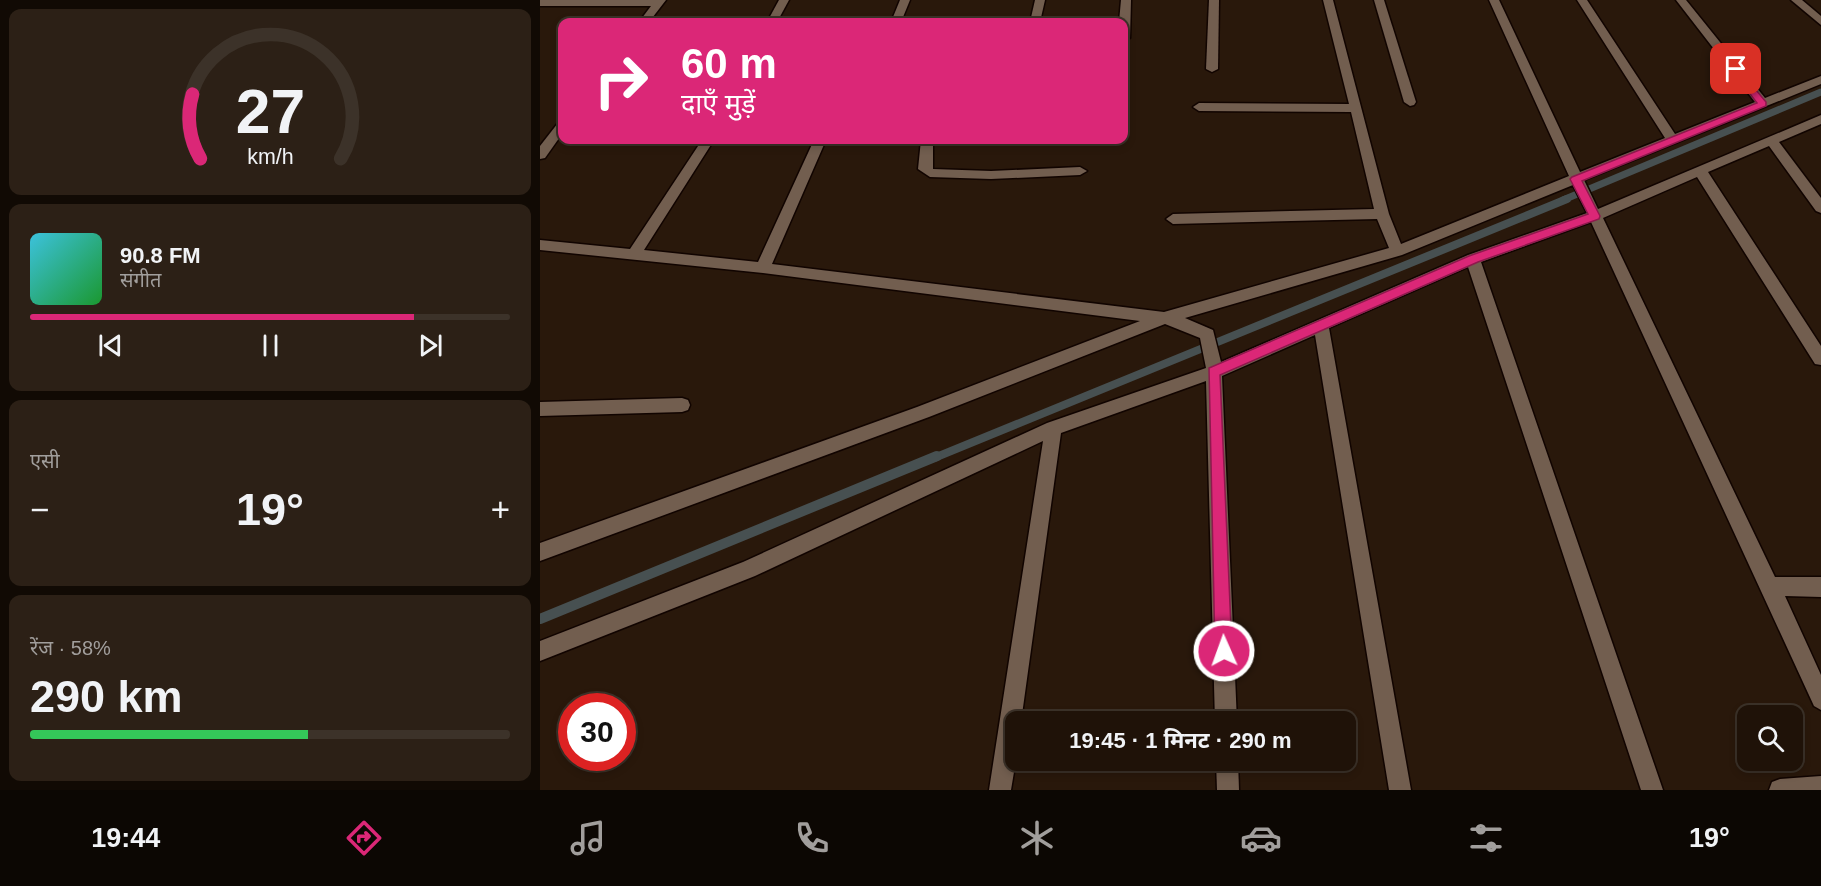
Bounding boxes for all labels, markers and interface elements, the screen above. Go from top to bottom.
text: 60 m [681,40,777,87]
icon: right [582,42,660,120]
pin [1710,43,1761,94]
icon: arrive [1719,52,1752,85]
text: 27 [235,77,305,146]
text: दाएँ मुड़ें [681,89,755,119]
text: km/h [247,146,293,170]
text: 90.8 FM [120,243,201,268]
text: संगीत [120,269,161,291]
icon: previous [94,329,127,362]
icon: pause [254,329,287,362]
icon: next [414,329,447,362]
text: एसी [30,450,60,472]
text: 19° [236,484,304,535]
text: − [30,491,49,528]
text: + [491,491,510,528]
position arrow [1192,619,1256,683]
text: रेंज · 58% [30,637,111,659]
text: 290 km [30,671,183,722]
speed limit sign: 30 [558,693,636,771]
map controls [1737,705,1803,771]
button: search [1737,705,1803,771]
text: 19:45 · 1 मिनट · 290 m [1069,728,1292,753]
icon: directions [343,817,385,859]
icon: music [567,817,609,859]
icon: phone [791,817,833,859]
icon: climate [1016,817,1058,859]
icon: car [1240,817,1282,859]
icon: filters [1465,817,1507,859]
text: 19:44 [91,823,160,853]
text: 19° [1689,823,1730,853]

